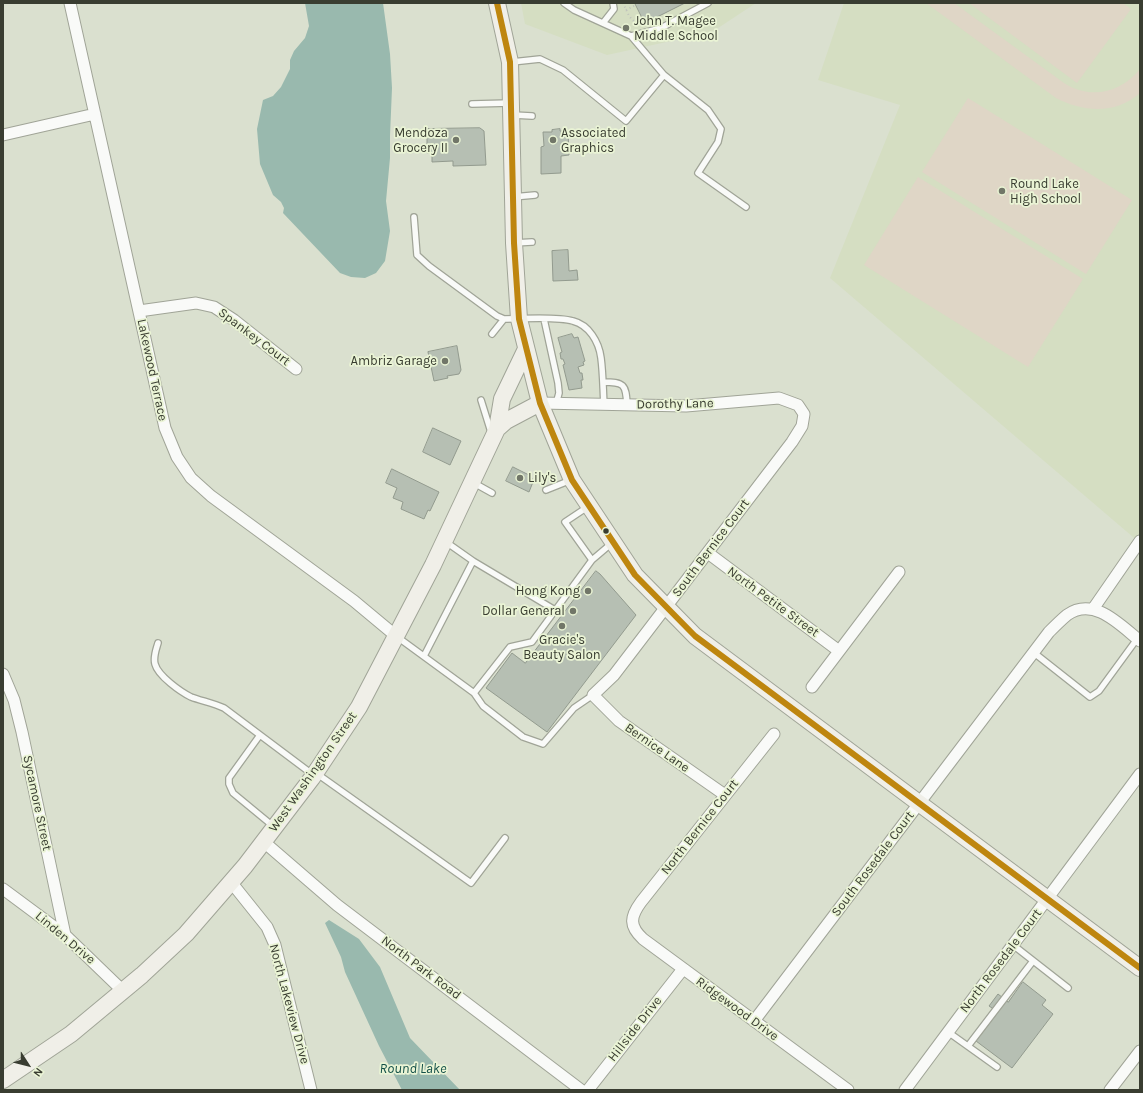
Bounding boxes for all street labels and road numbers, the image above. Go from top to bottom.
street label: Spankey Court [215,305,293,369]
street label: Lakewood Terrace [134,318,170,422]
street label: Dorothy Lane [636,396,714,412]
street label: South Bernice Court [669,496,753,600]
street label: North Petite Street [724,564,822,640]
street label: West Washington Street [265,709,361,835]
street label: Bernice Lane [622,720,692,776]
street label: Sycamore Street [19,754,55,852]
street label: North Bernice Court [658,776,742,878]
street label: South Rosedale Court [828,808,918,920]
street label: North Rosedale Court [957,906,1045,1016]
street label: Linden Drive [32,908,98,968]
street label: North Park Road [378,933,464,1003]
street label: North Lakeview Drive [265,942,313,1066]
street label: Ridgewood Drive [693,974,781,1044]
street label: Hillside Drive [605,993,665,1065]

